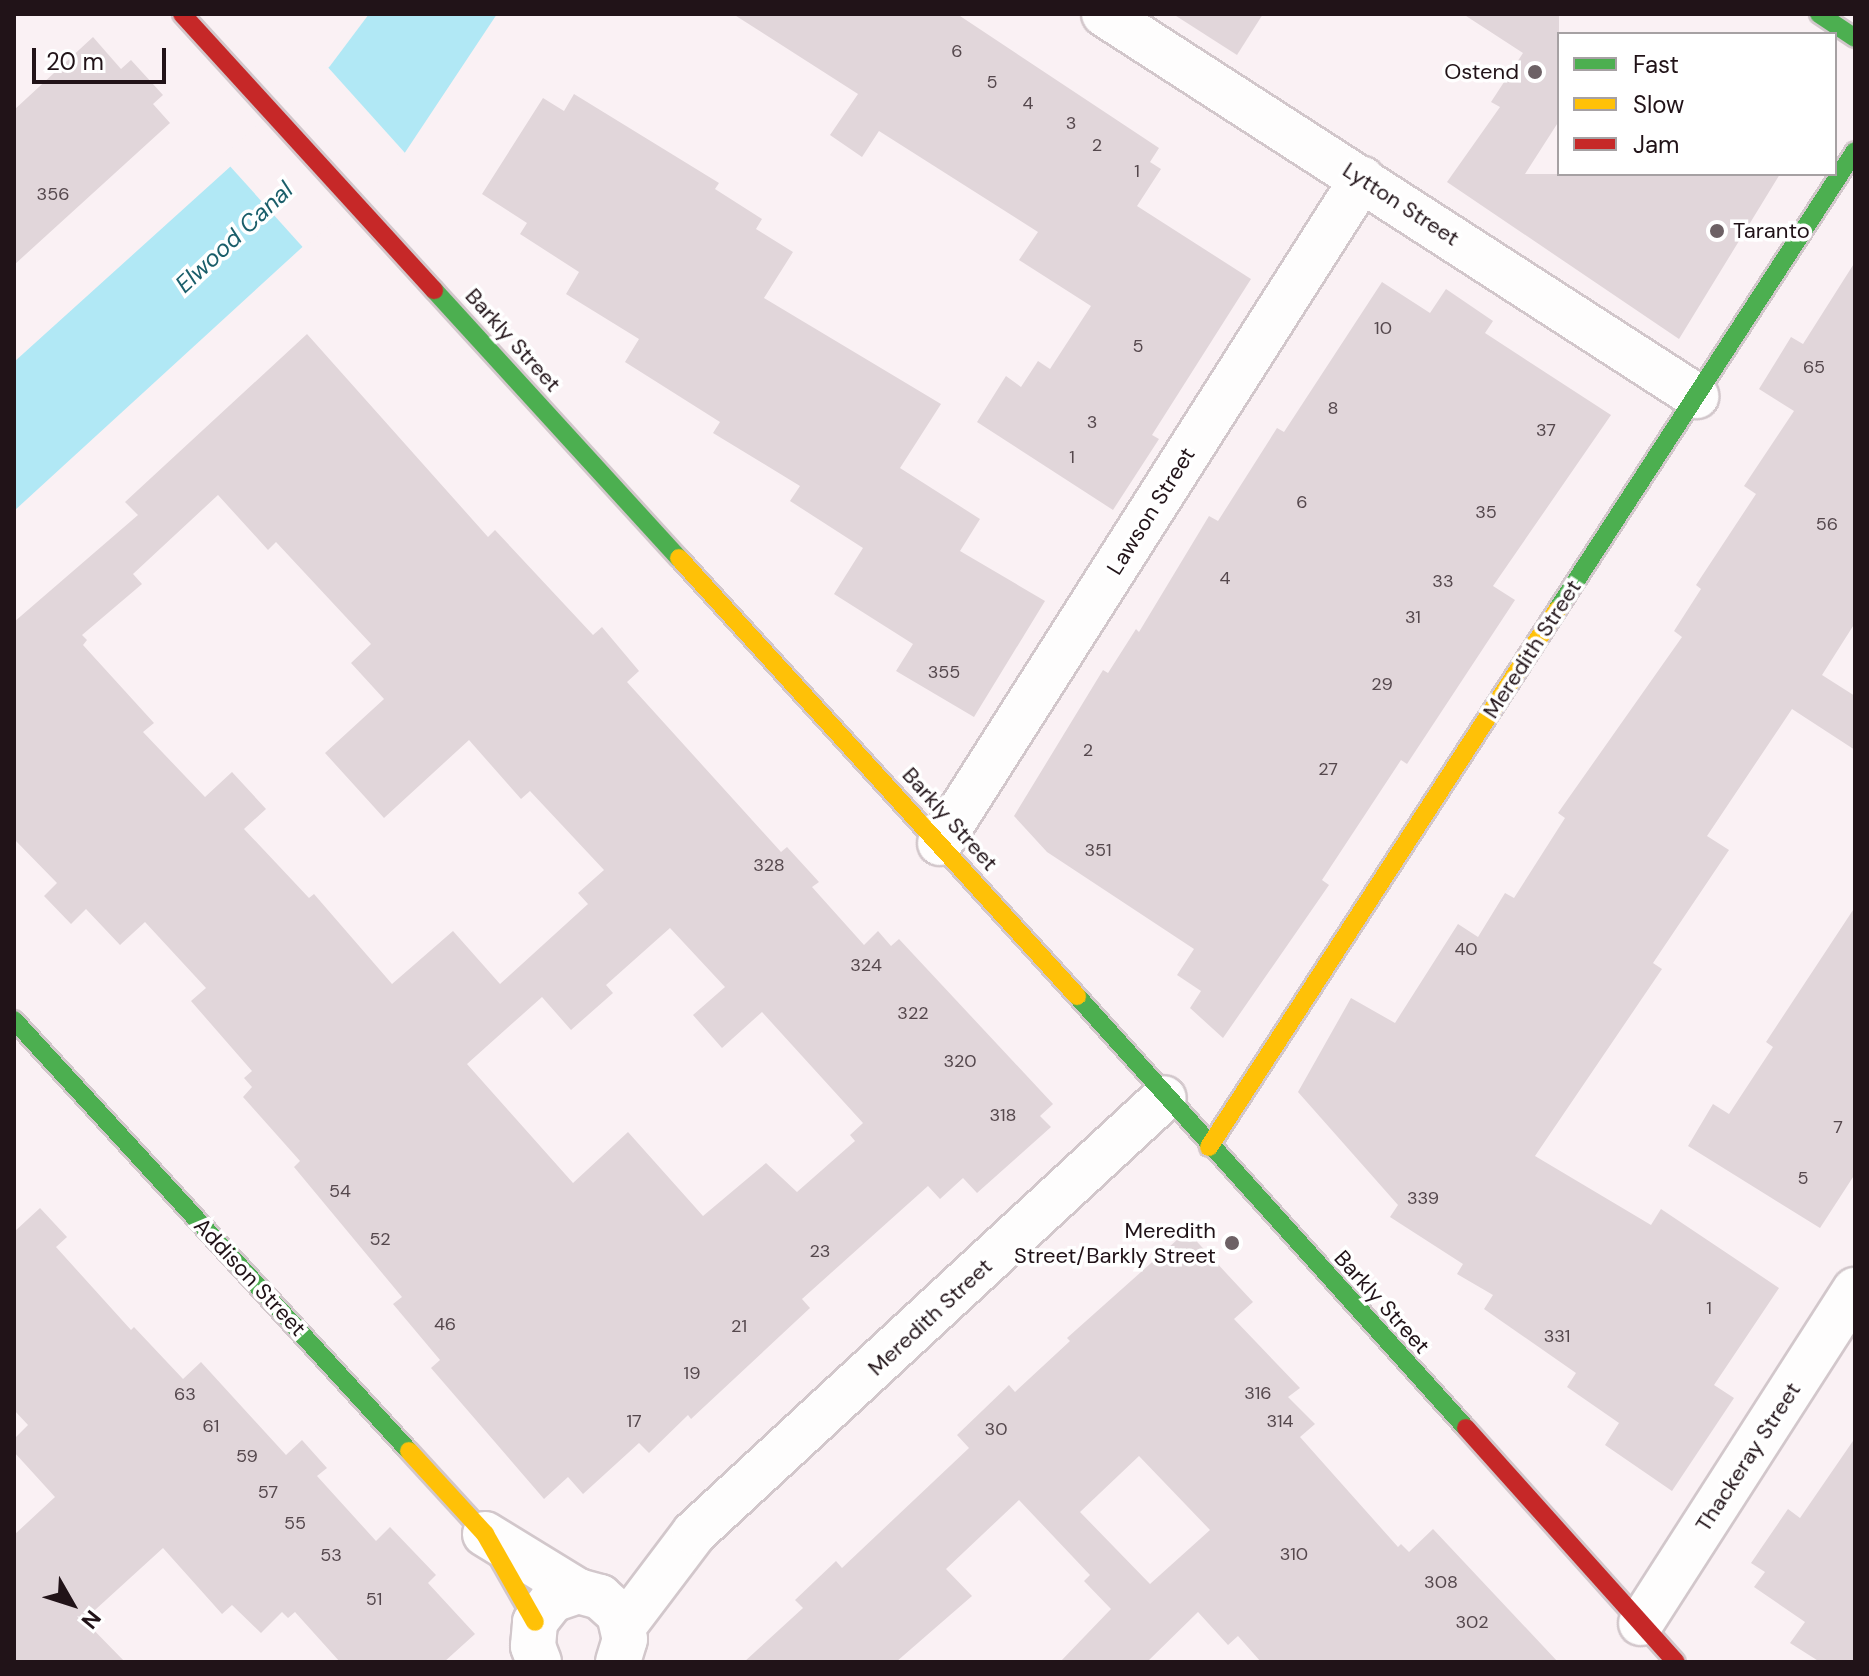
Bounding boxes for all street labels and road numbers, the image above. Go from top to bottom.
street label: Lytton Street [1338,157,1464,251]
street label: Barkly Street [460,283,566,397]
street label: Lawson Street [1101,443,1201,579]
street label: Meredith Street [1477,575,1587,723]
street label: Barkly Street [897,762,1003,876]
street label: Addison Street [189,1212,311,1342]
street label: Barkly Street [1329,1245,1435,1359]
street label: Meredith Street [863,1253,997,1381]
street label: Thackeray Street [1690,1377,1806,1537]

